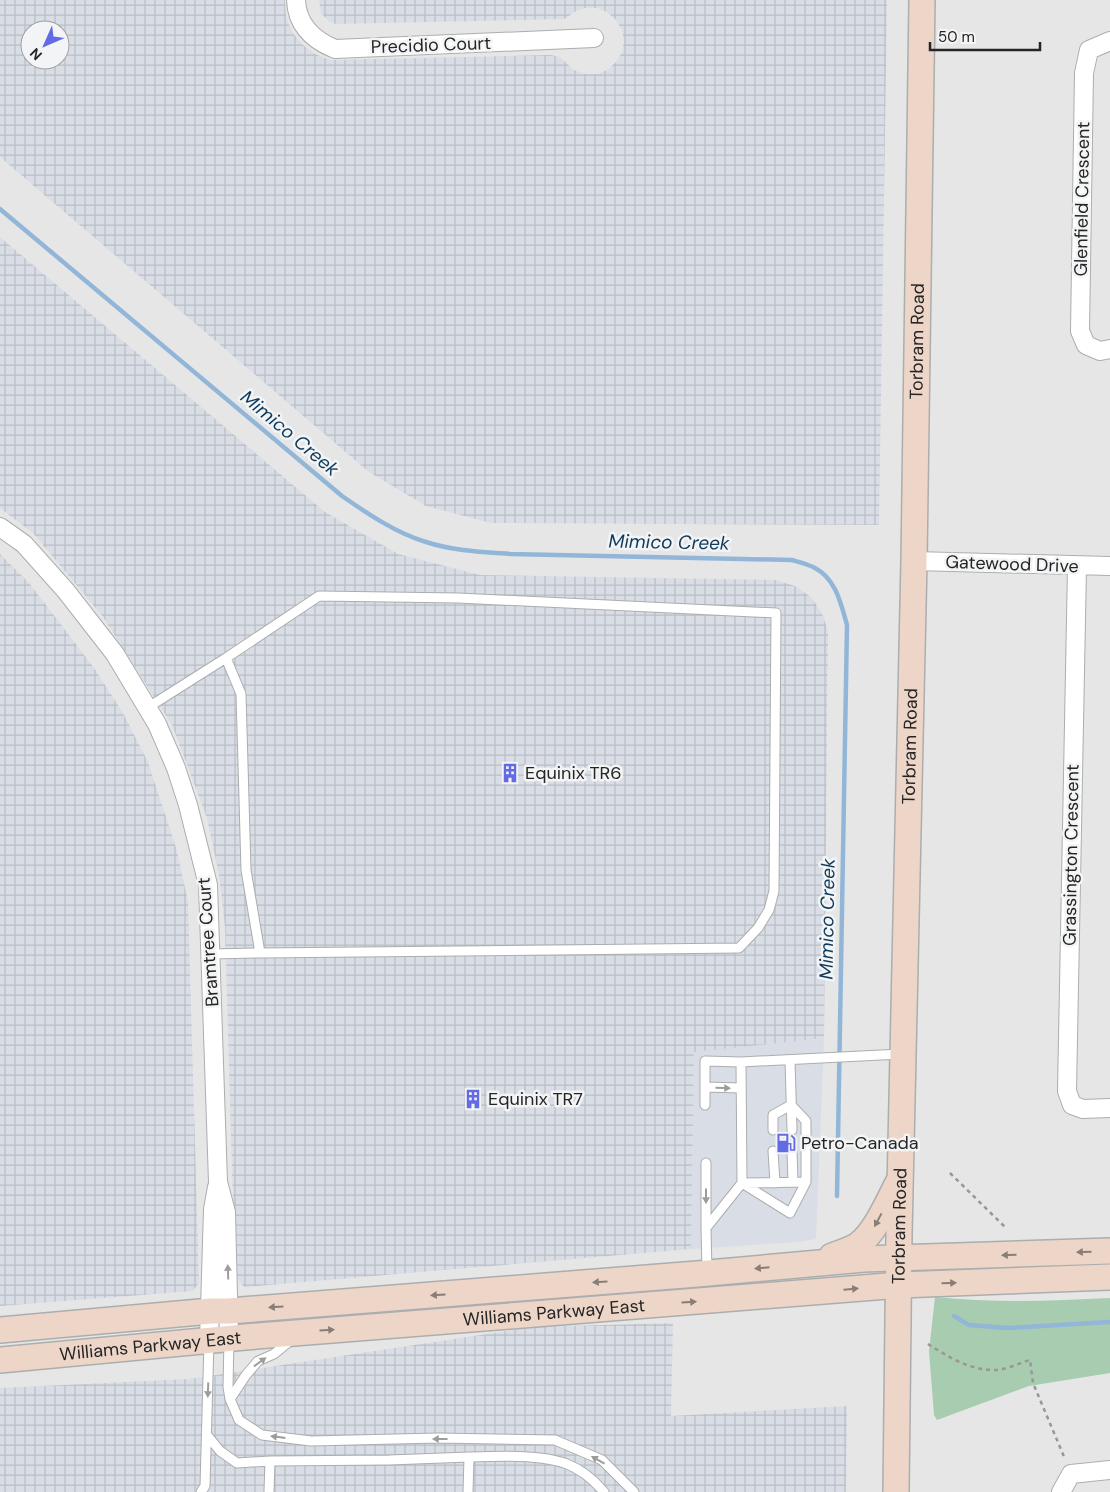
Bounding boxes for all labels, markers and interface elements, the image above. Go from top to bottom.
north arrow [20,20,70,70]
scale bar [930,20,1040,52]
text: 50 m [938,27,975,47]
street label: Precidio Court [370,31,492,59]
text: N [26,44,46,64]
street label: Glenfield Crescent [1069,121,1095,277]
street label: Torbram Road [904,283,930,400]
water label: Mimico Creek [235,384,345,482]
water label: Mimico Creek [608,528,730,556]
street label: Gatewood Drive [945,550,1079,578]
street label: Torbram Road [897,688,923,805]
place label: Equinix TR6 [525,761,622,785]
building icon: Equinix TR6 [499,762,521,784]
street label: Grassington Crescent [1057,764,1085,946]
water label: Mimico Creek [813,858,841,980]
street label: Bramtree Court [192,877,224,1007]
one-way arrow [715,1084,731,1092]
place label: Equinix TR7 [488,1087,583,1111]
building icon: Equinix TR7 [462,1088,484,1110]
place label: Petro-Canada [801,1131,919,1155]
fuel station icon: Petro-Canada [775,1132,797,1154]
street label: Torbram Road [886,1168,912,1284]
one-way arrow [702,1188,710,1204]
one-way arrow [874,1212,882,1227]
one-way arrow [1076,1248,1092,1256]
one-way arrow [1001,1251,1017,1259]
one-way arrow [224,1264,232,1280]
one-way arrow [753,1265,769,1273]
one-way arrow [591,1278,607,1286]
one-way arrow [941,1279,957,1287]
one-way arrow [843,1285,859,1293]
one-way arrow [429,1291,445,1299]
street label: Williams Parkway East [462,1293,646,1332]
one-way arrow [681,1297,697,1305]
one-way arrow [267,1304,283,1312]
street label: Williams Parkway East [58,1325,242,1366]
one-way arrow [320,1326,336,1334]
one-way arrow [254,1357,267,1367]
one-way arrow [204,1382,212,1398]
one-way arrow [269,1433,285,1441]
one-way arrow [432,1435,448,1443]
one-way arrow [591,1455,605,1464]

